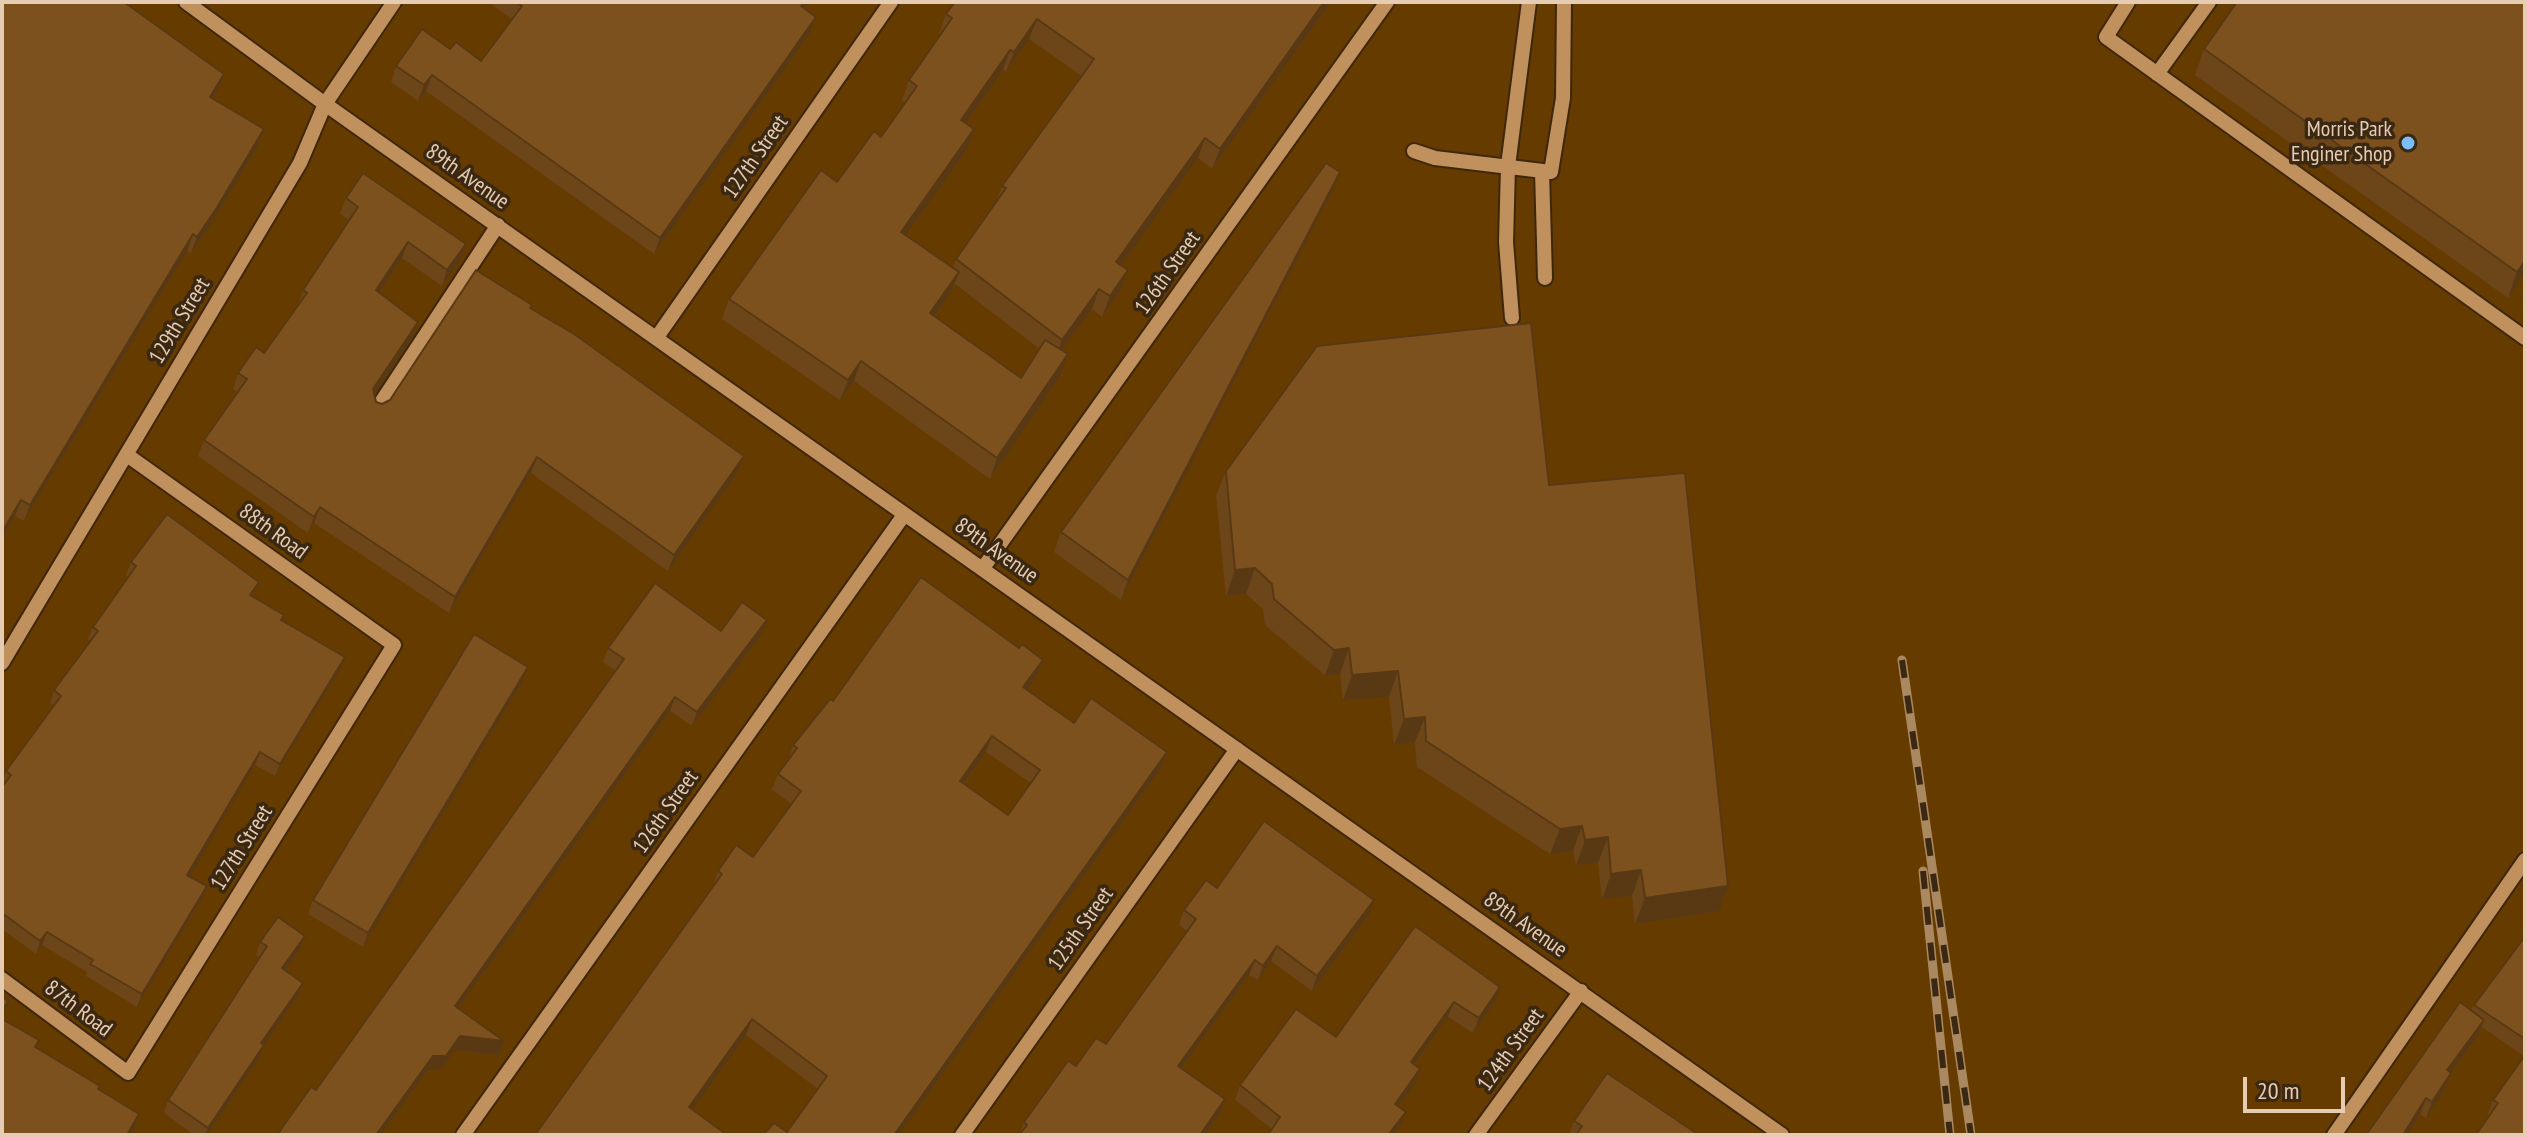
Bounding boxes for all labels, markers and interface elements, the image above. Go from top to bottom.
street label: 127th Street [718,110,794,204]
place label: Morris Park Enginer Shop [2291,117,2392,168]
marker: Morris Park Enginer Shop [2399,134,2417,152]
street label: 89th Avenue [420,139,514,215]
street label: 126th Street [1130,226,1206,320]
street label: 129th Street [144,273,216,369]
street label: 88th Road [234,498,312,566]
street label: 89th Avenue [949,513,1043,589]
street label: 126th Street [628,765,704,859]
street label: 127th Street [206,801,278,895]
street label: 125th Street [1043,882,1119,976]
street label: 89th Avenue [1478,887,1572,963]
street label: 87th Road [39,975,117,1043]
street label: 124th Street [1472,1004,1550,1096]
scale bar [2247,1061,2349,1111]
text: 20 m [2257,1075,2299,1106]

